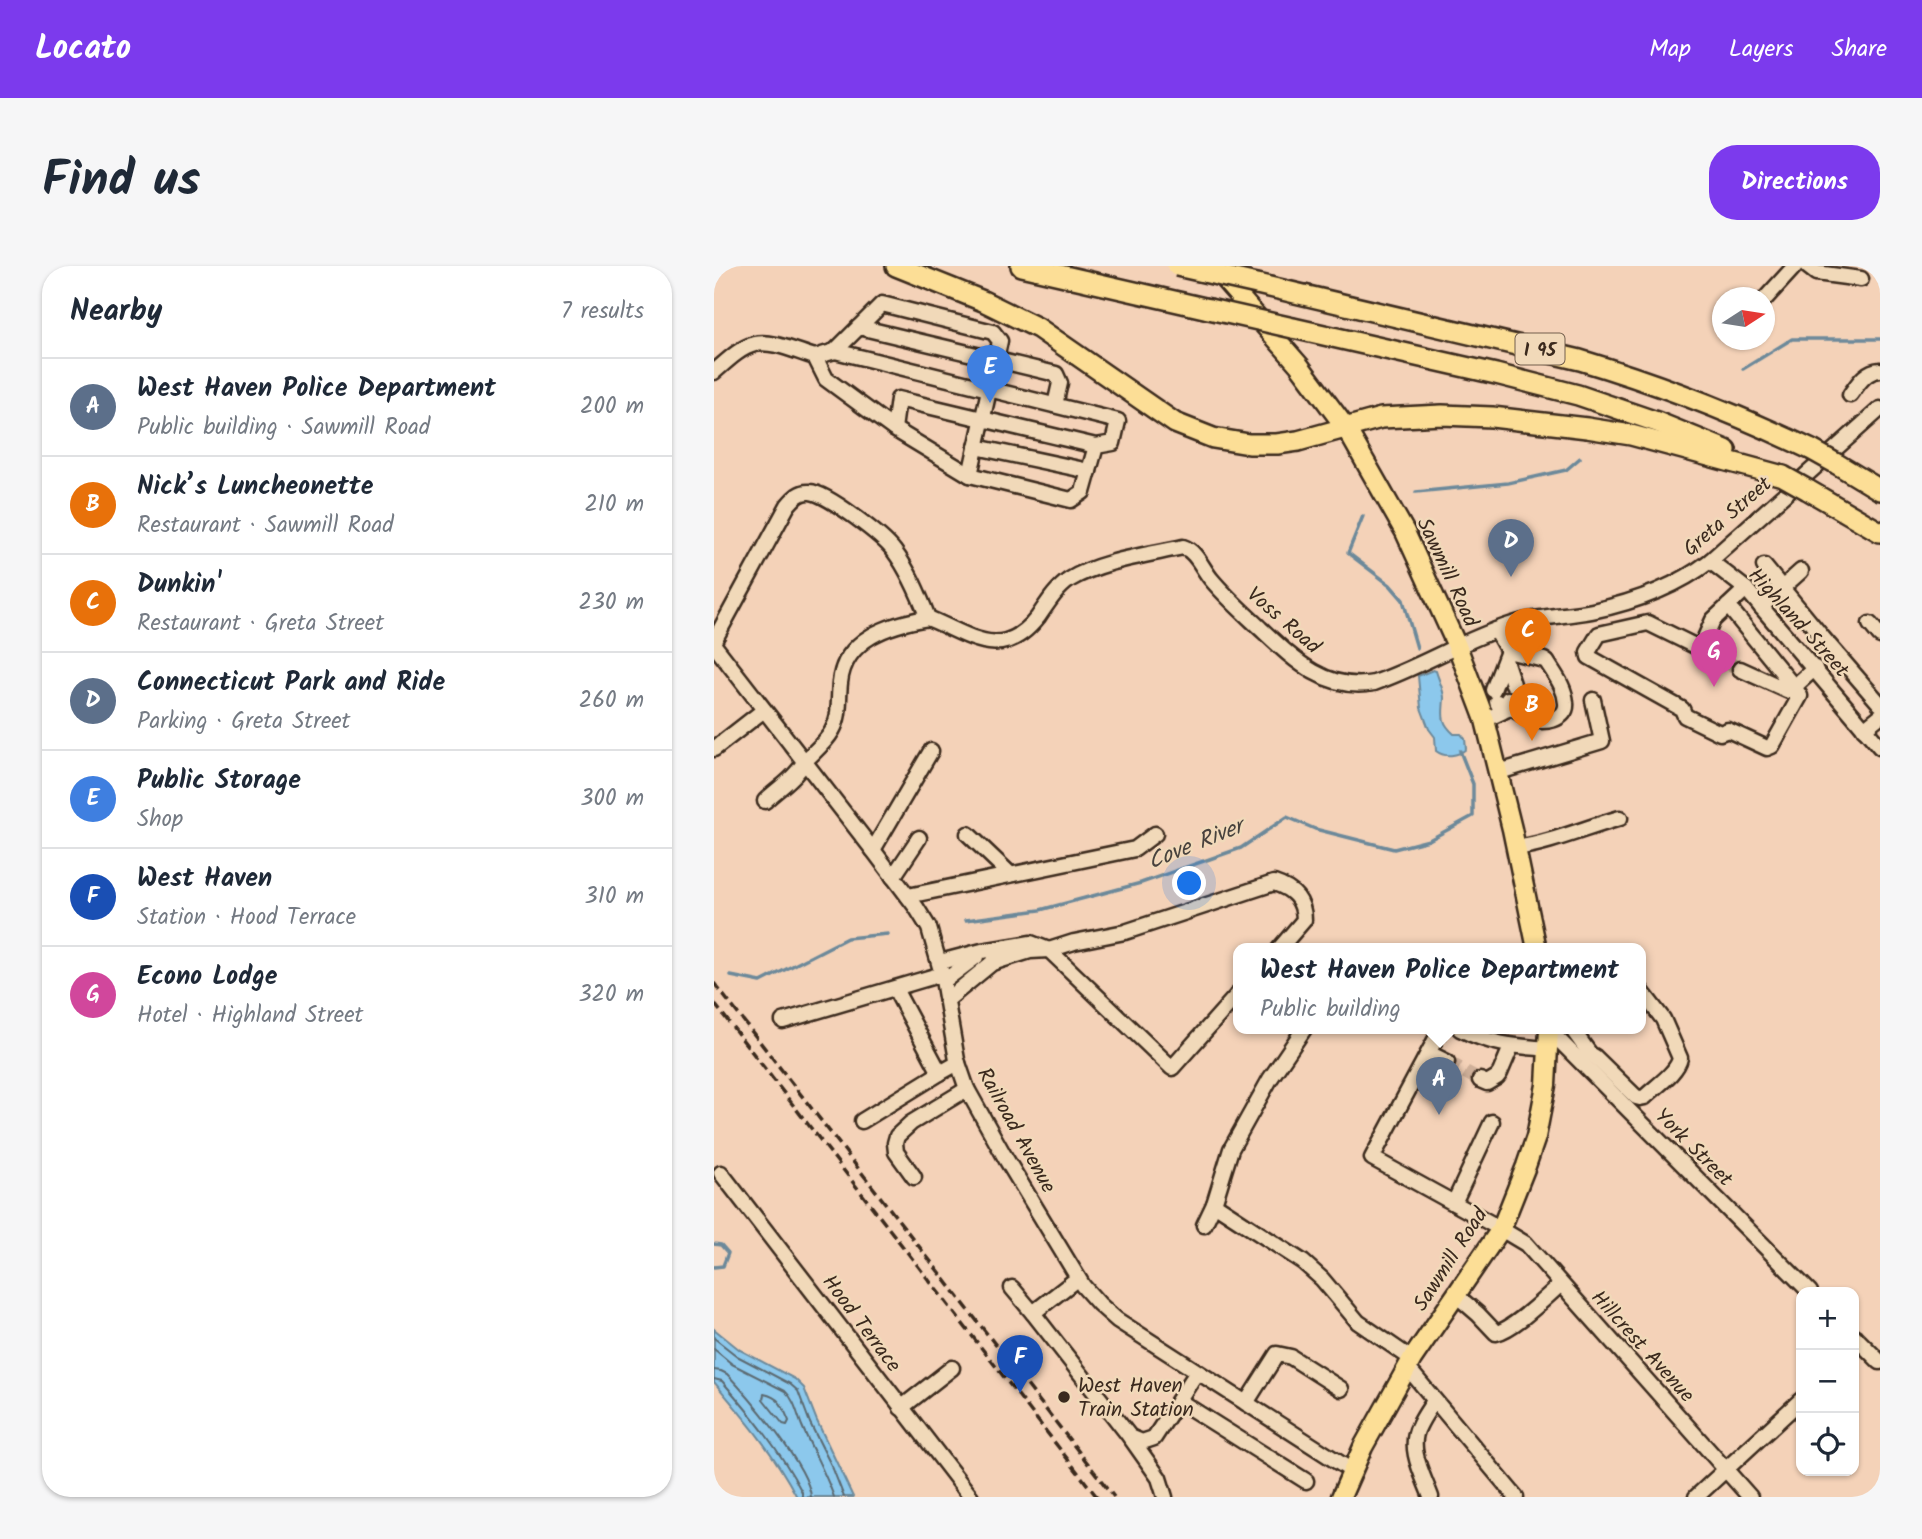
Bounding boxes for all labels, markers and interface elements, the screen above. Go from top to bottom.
text: Locato [35,23,131,76]
text: Map [1649,30,1691,69]
text: Layers [1729,30,1793,69]
text: Share [1831,30,1887,69]
text: Find us [42,143,200,221]
button: Directions [1709,145,1880,220]
north arrow [1712,287,1775,350]
text: Nearby [70,288,162,336]
text: 7 results [561,294,644,330]
road number: I 95 [1516,334,1564,365]
pin: E [967,345,1013,403]
text: West Haven Police Department [137,368,496,410]
text: A [86,389,100,425]
text: 200 m [580,389,644,425]
text: Public building · Sawmill Road [137,410,430,446]
text: Nick’s Luncheonette [137,466,373,508]
street label: Greta Street [1676,468,1781,565]
text: B [86,487,100,523]
text: 210 m [584,487,644,523]
text: Restaurant · Sawmill Road [137,508,394,544]
street label: Sawmill Road [1407,512,1487,633]
pin: D [1488,519,1534,577]
street label: Highland Street [1739,560,1857,686]
text: Dunkin' [137,564,221,606]
street label: Voss Road [1239,579,1328,663]
text: C [86,585,100,621]
text: 230 m [578,585,644,621]
text: Restaurant · Greta Street [137,606,384,642]
pin: C [1505,608,1551,666]
pin: G [1691,629,1737,687]
text: Connecticut Park and Ride [137,662,445,704]
text: D [85,683,101,719]
text: 260 m [579,683,644,719]
pin: B [1509,683,1555,741]
text: Parking · Greta Street [137,704,351,740]
text: Public Storage [137,760,301,802]
text: E [87,781,99,817]
text: 300 m [580,781,644,817]
text: Shop [137,802,183,838]
water label: Cove River [1143,808,1253,880]
text: West Haven [137,858,272,900]
your location [1172,866,1206,900]
text: F [87,879,99,915]
text: 310 m [585,879,644,915]
text: Station · Hood Terrace [137,900,356,936]
popup [1233,943,1646,1034]
text: West Haven Police Department [1260,950,1619,992]
text: Econo Lodge [137,956,277,998]
text: G [86,977,100,1013]
text: 320 m [578,977,644,1013]
text: Public building [1260,992,1401,1028]
text: Hotel · Highland Street [137,998,363,1034]
pin: A [1416,1057,1462,1115]
street label: Railroad Avenue [967,1062,1064,1200]
street label: York Street [1646,1101,1741,1196]
street label: Sawmill Road [1405,1201,1497,1318]
street label: Hood Terrace [813,1268,909,1380]
street label: Hillcrest Avenue [1582,1283,1702,1411]
map controls [1796,1287,1859,1476]
button: + [1796,1287,1859,1350]
pin: F [997,1335,1043,1393]
button: − [1796,1350,1859,1413]
place label: West Haven Train Station [1078,1370,1194,1427]
marker: West Haven Train Station [1056,1389,1072,1405]
button: locate [1796,1413,1859,1476]

